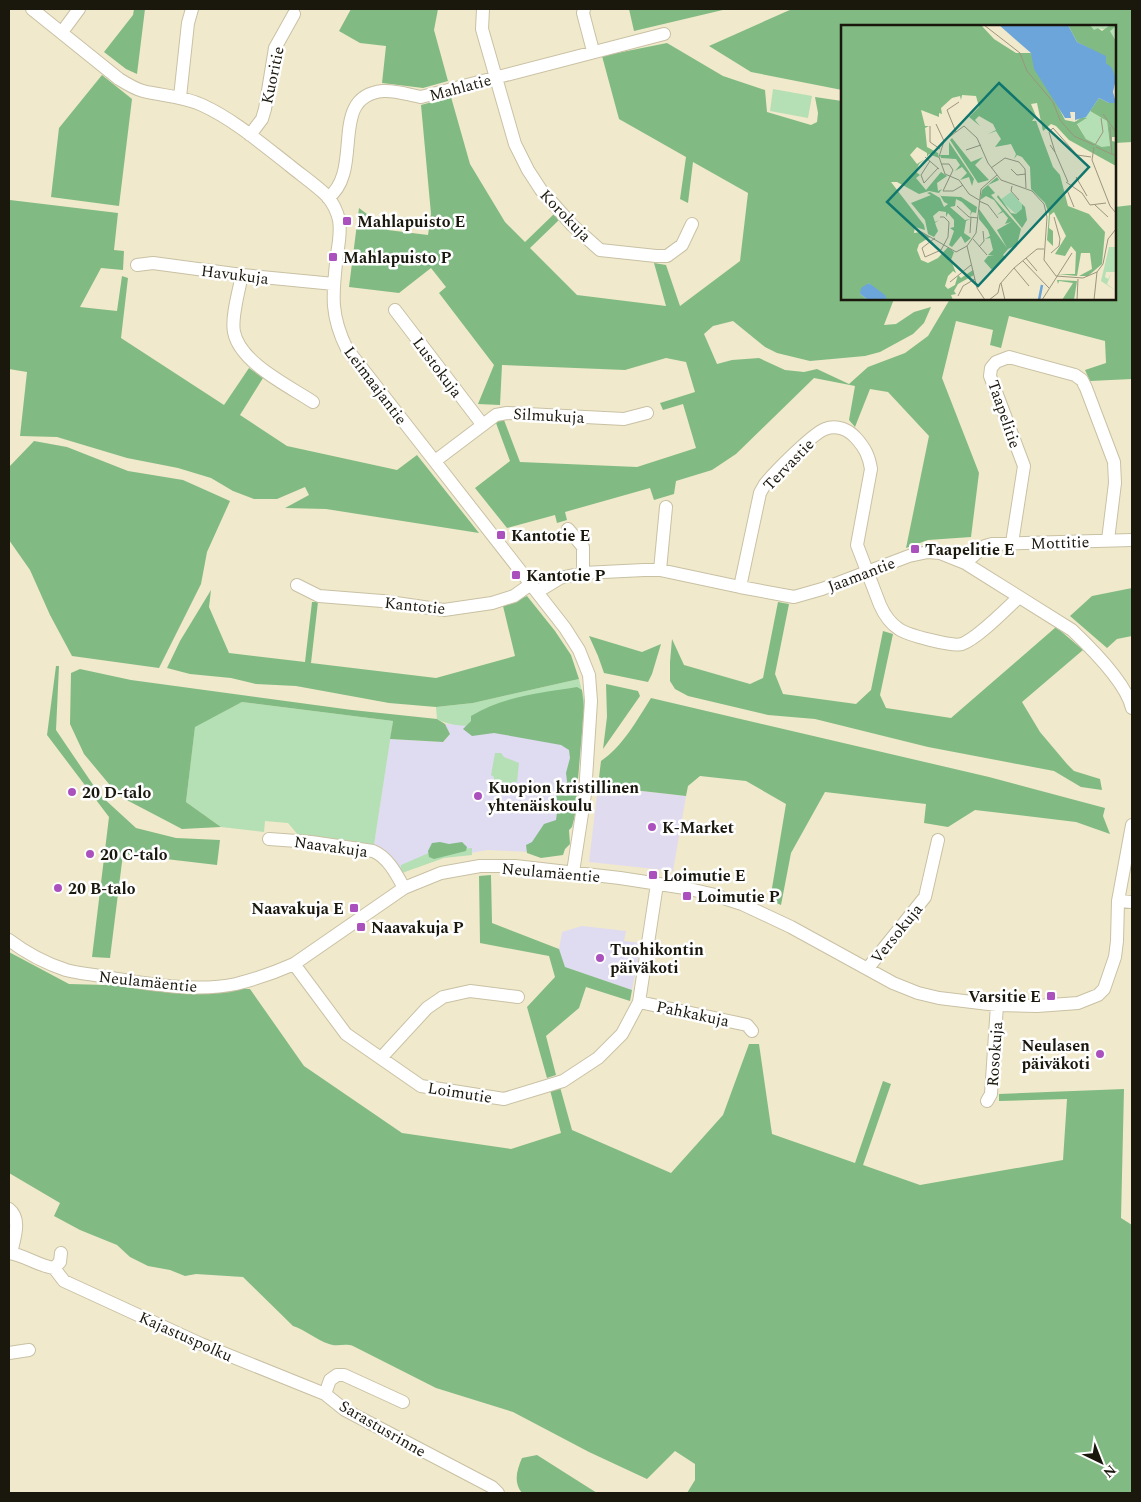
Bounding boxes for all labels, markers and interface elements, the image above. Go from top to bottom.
inset map [841,25,1116,300]
street label: Kuoritie [255,44,291,106]
street label: Mahlatie [427,68,494,108]
street label: Korokuja [534,184,597,248]
place label: Mahlapuisto E [357,210,465,234]
marker: Mahlapuisto E [341,215,353,227]
place label: Mahlapuisto P [343,246,451,270]
marker: Mahlapuisto P [327,251,339,263]
street label: Havukuja [200,259,270,291]
street label: Lustokuja [406,332,468,403]
street label: Leimaajantie [338,341,413,430]
street label: Taapelitie [981,377,1027,452]
street label: Silmukuja [513,402,585,430]
street label: Tervastie [758,433,820,496]
place label: Kantotie E [511,524,590,548]
marker: Kantotie E [495,529,507,541]
street label: Mottitie [1030,530,1090,556]
place label: Taapelitie E [925,538,1015,562]
marker: Taapelitie E [909,543,921,555]
street label: Jaamantie [824,551,899,599]
place label: Kantotie P [526,564,606,588]
marker: Kantotie P [510,569,522,581]
street label: Kantotie [383,591,447,621]
place label: Kuopion kristillinen yhtenäiskoulu [487,776,639,818]
place label: 20 D-talo [82,781,151,805]
marker: 20 D-talo [66,786,78,798]
marker: Kuopion kristillinen yhtenäiskoulu [472,790,484,802]
place label: K-Market [662,816,734,840]
marker: K-Market [646,821,658,833]
street label: Naavakuja [292,830,369,864]
place label: 20 C-talo [100,843,168,867]
marker: 20 C-talo [84,848,96,860]
street label: Neulamäentie [501,857,601,889]
place label: Loimutie E [663,864,746,888]
marker: Loimutie E [647,869,659,881]
place label: 20 B-talo [68,877,136,901]
marker: 20 B-talo [52,882,64,894]
place label: Loimutie P [697,885,780,909]
marker: Loimutie P [681,890,693,902]
place label: Naavakuja E [251,897,344,921]
street label: Versokuja [865,898,929,969]
marker: Naavakuja E [348,902,360,914]
place label: Naavakuja P [371,916,464,940]
marker: Naavakuja P [355,921,367,933]
place label: Tuohikontin päiväkoti [610,938,704,980]
marker: Tuohikontin päiväkoti [594,952,606,964]
street label: Neulamäentie [97,965,198,999]
place label: Varsitie E [968,985,1041,1009]
marker: Varsitie E [1045,990,1057,1002]
street label: Pahkakuja [654,995,732,1033]
street label: Rosokuja [981,1020,1009,1088]
place label: Neulasen päiväkoti [1021,1034,1090,1076]
marker: Neulasen päiväkoti [1094,1048,1106,1060]
street label: Loimutie [426,1076,494,1110]
street label: Kajastuspolku [135,1306,236,1368]
street label: Sarastusrinne [334,1394,431,1464]
north arrow [1076,1437,1126,1487]
text: N [1098,1460,1121,1483]

